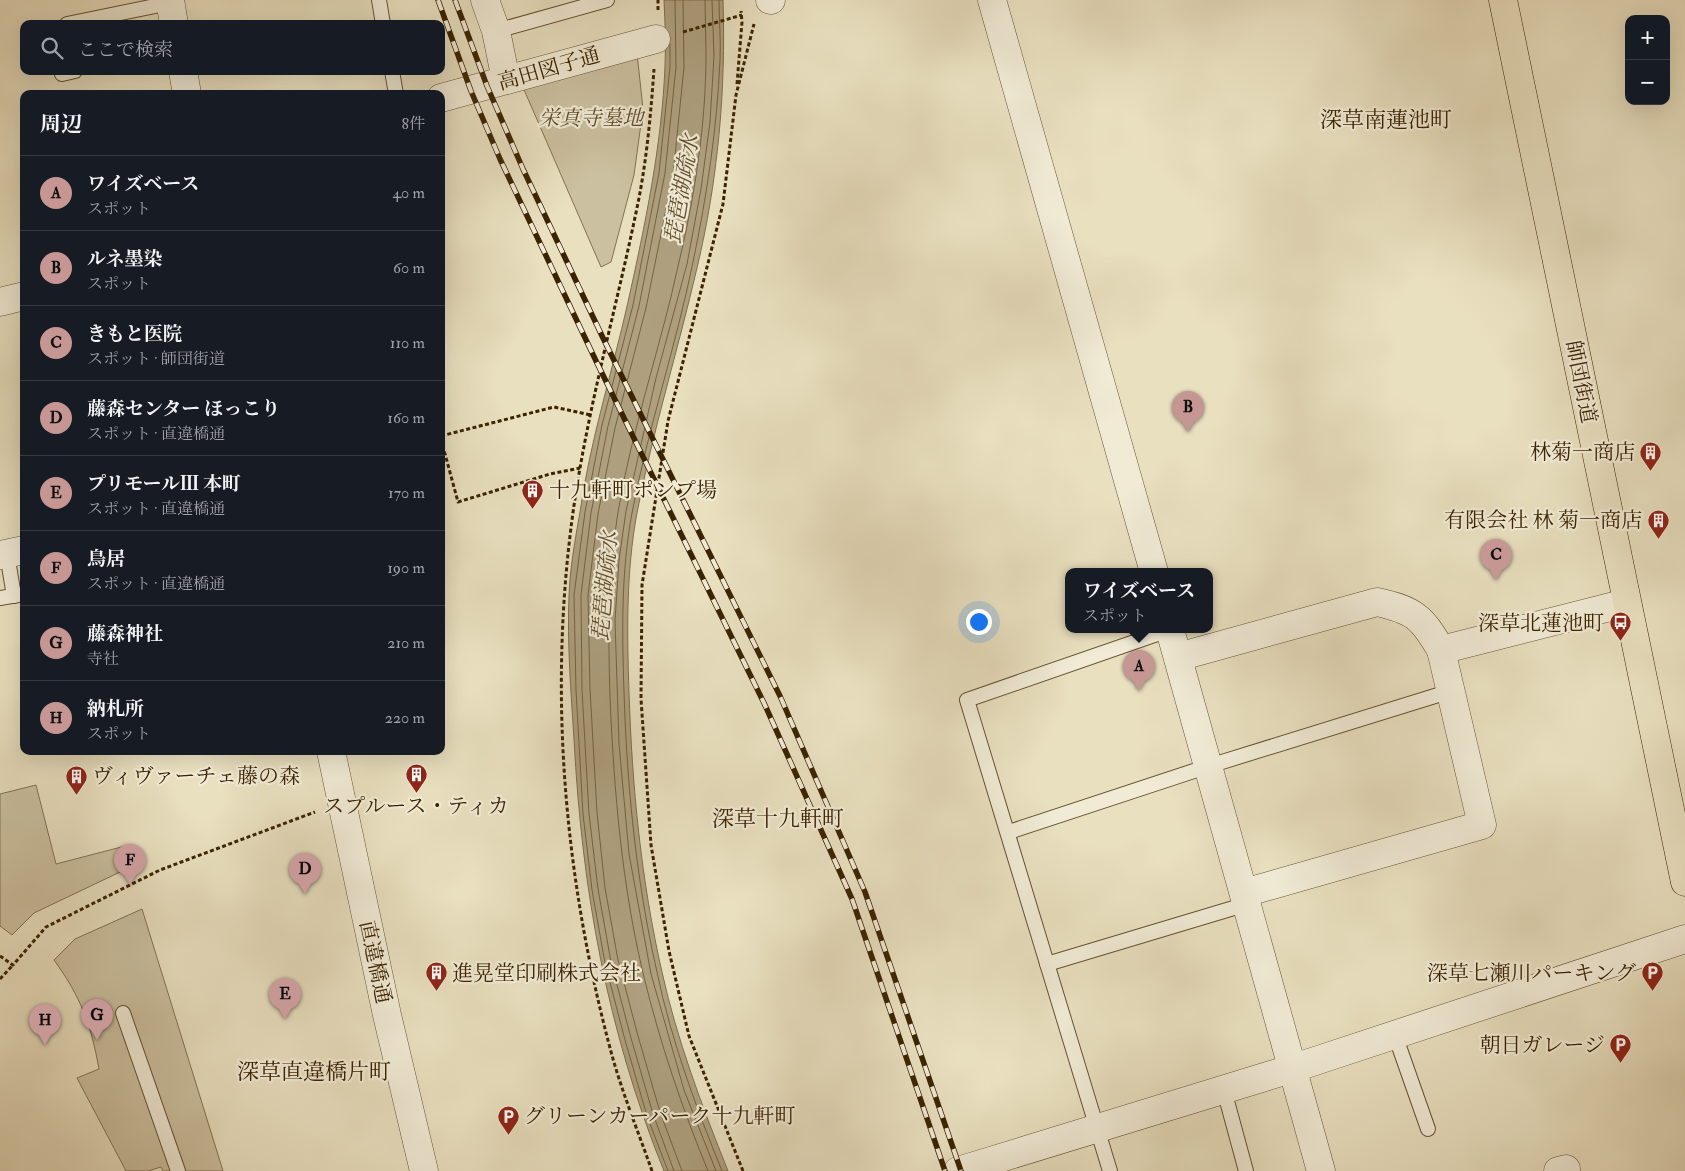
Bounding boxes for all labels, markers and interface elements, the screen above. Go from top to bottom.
map controls [1625,15,1670,105]
button: + [1625,15,1670,60]
search box [20,20,445,75]
icon: search [38,34,66,62]
text: ここで検索 [78,38,173,62]
street label: 高田図子通 [495,42,603,96]
button: − [1625,60,1670,105]
park label: 栄真寺墓地 [539,105,645,132]
district label: 深草南蓮池町 [1320,106,1452,134]
text: 周辺 [40,111,82,138]
text: 8件 [401,114,425,134]
water label: 琵琶湖疏水 [659,130,706,246]
text: ワイズベース [87,172,199,196]
text: A [51,183,61,203]
text: 40 m [392,183,425,203]
text: スポット [87,199,151,219]
text: ルネ墨染 [87,247,162,271]
text: B [51,258,61,278]
text: 60 m [393,258,425,278]
text: スポット [87,274,151,294]
text: きもと医院 [87,322,182,346]
text: C [50,333,62,353]
text: 110 m [390,333,425,353]
street label: 師団街道 [1560,338,1602,426]
text: スポット · 師団街道 [87,349,225,369]
pin: B [1172,391,1204,432]
text: 藤森センター ほっこり [87,397,280,421]
text: D [49,408,63,428]
text: 160 m [387,408,425,428]
text: スポット · 直違橋通 [87,424,225,444]
place label: 林菊一商店 [1530,439,1635,466]
building icon: 林菊一商店 [1639,440,1663,471]
text: プリモールⅢ 本町 [87,472,241,496]
place label: 十九軒町ポンプ場 [549,477,717,504]
building icon: 十九軒町ポンプ場 [521,478,545,509]
text: E [50,483,62,503]
text: 170 m [388,483,425,503]
text: スポット · 直違橋通 [87,499,225,519]
place label: 有限会社 林 菊一商店 [1444,507,1642,534]
building icon: 有限会社 林 菊一商店 [1646,508,1670,539]
water label: 琵琶湖疏水 [586,528,624,642]
pin: C [1480,539,1512,580]
text: 鳥居 [87,547,125,571]
text: F [51,558,61,578]
text: 190 m [387,558,425,578]
popup [1065,568,1213,633]
text: スポット · 直違橋通 [87,574,225,594]
text: ワイズベース [1083,579,1195,603]
text: スポット [1083,606,1147,626]
your location [966,609,992,635]
place label: 深草北蓮池町 [1478,610,1604,637]
bus stop icon: 深草北蓮池町 [1608,611,1632,642]
text: 藤森神社 [87,622,163,646]
text: G [49,633,63,653]
text: 210 m [387,633,425,653]
text: 寺社 [87,649,119,669]
pin: A [1123,650,1155,691]
text: 納札所 [87,697,144,721]
text: H [49,708,63,728]
text: 220 m [385,708,425,728]
text: スポット [87,724,151,744]
building icon: スプルース・ティカ [404,762,428,793]
place label: ヴィヴァーチェ藤の森 [92,763,300,790]
building icon: ヴィヴァーチェ藤の森 [64,764,88,795]
place label: スプルース・ティカ [323,793,509,820]
district label: 深草十九軒町 [712,805,844,833]
pin: F [114,844,146,885]
pin: D [289,853,321,894]
street label: 直違橋通 [353,918,397,1006]
place label: 進晃堂印刷株式会社 [452,960,641,987]
place label: 深草七瀬川パーキング [1427,960,1636,987]
building icon: 進晃堂印刷株式会社 [424,961,448,992]
parking icon: 深草七瀬川パーキング [1640,961,1664,992]
pin: E [269,978,301,1019]
pin: G [81,999,113,1040]
pin: H [29,1004,61,1045]
place label: 朝日ガレージ [1479,1032,1605,1059]
parking icon: 朝日ガレージ [1609,1033,1633,1064]
district label: 深草直違橋片町 [237,1058,391,1086]
place label: グリーンカーパーク十九軒町 [524,1103,796,1130]
parking icon: グリーンカーパーク十九軒町 [496,1104,520,1135]

